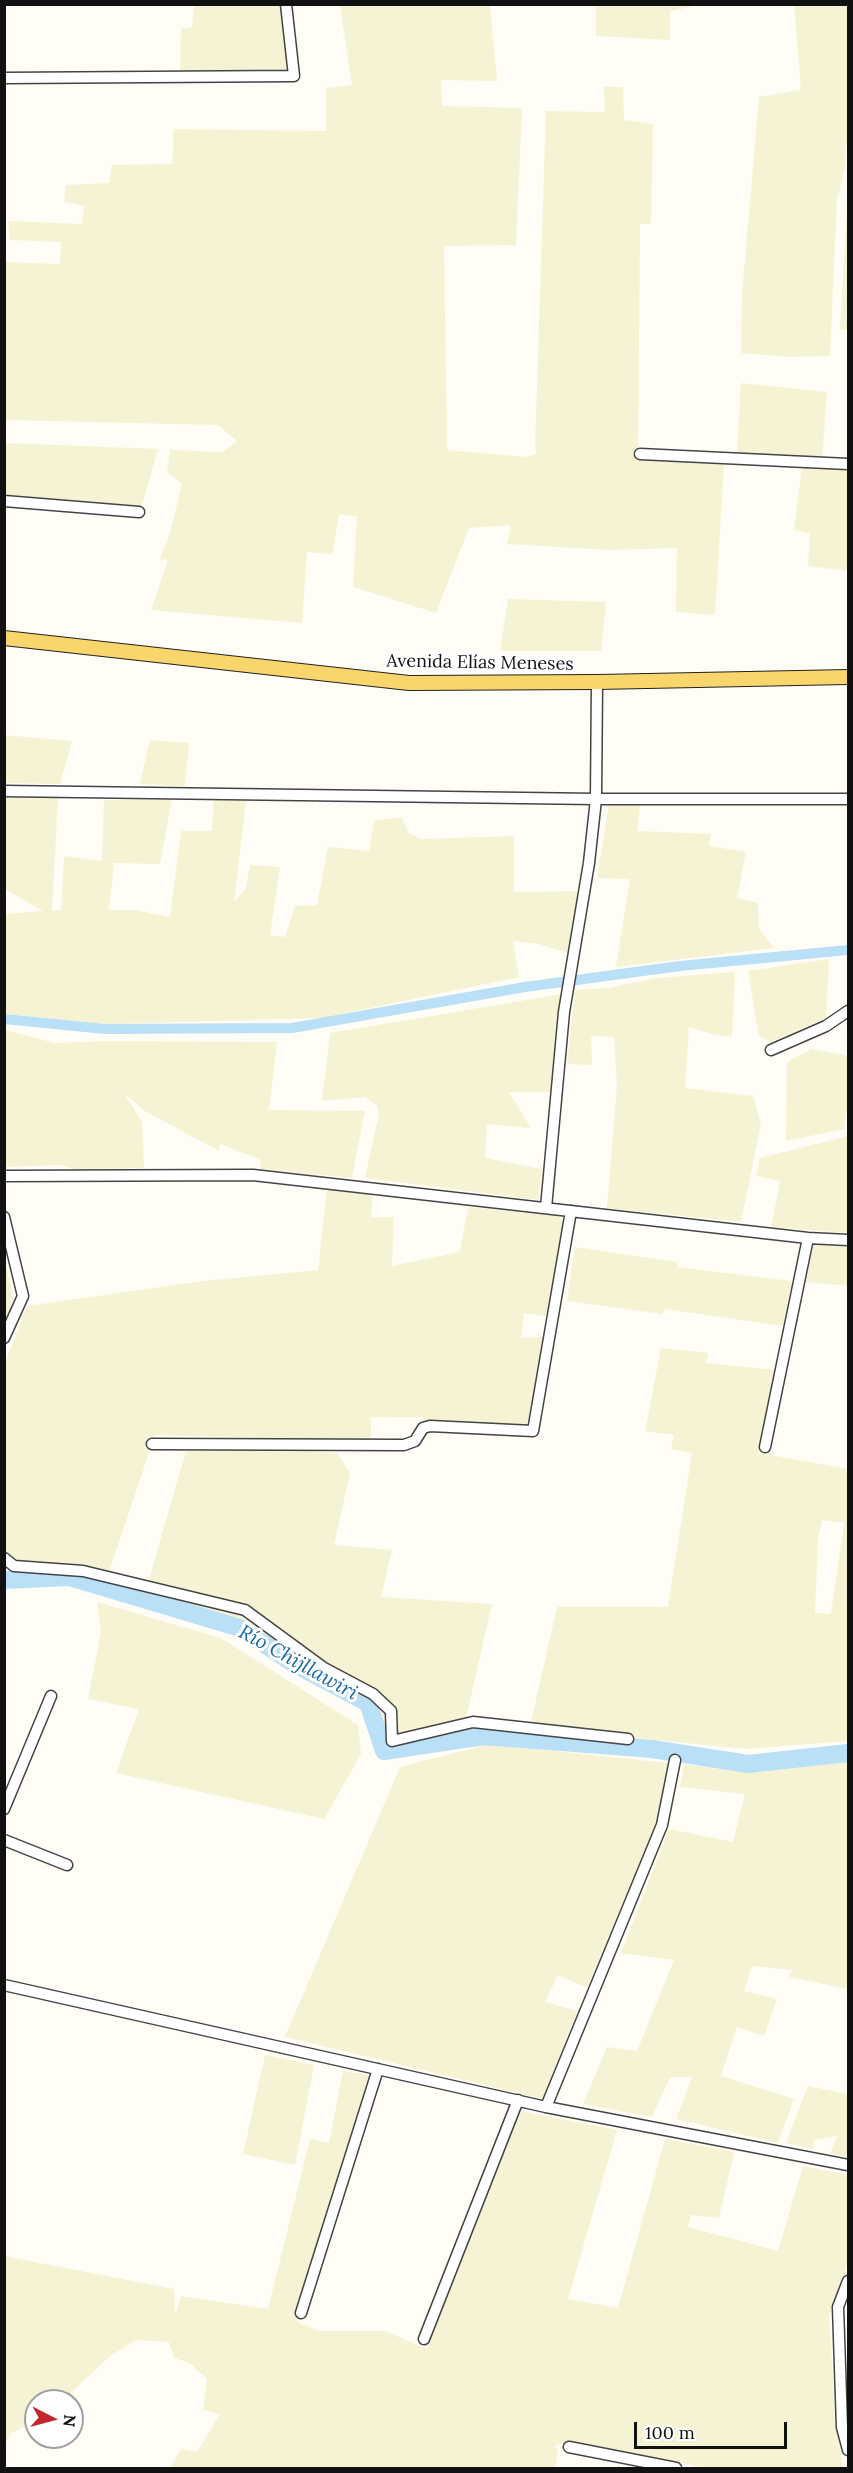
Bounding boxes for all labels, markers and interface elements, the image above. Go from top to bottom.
street label: Avenida Elías Meneses [386,651,574,675]
water label: Río Chijllawiri [234,1620,362,1706]
north arrow [24,2389,84,2449]
scale bar [637,2410,790,2448]
text: N [59,2413,81,2428]
text: 100 m [645,2421,695,2444]

